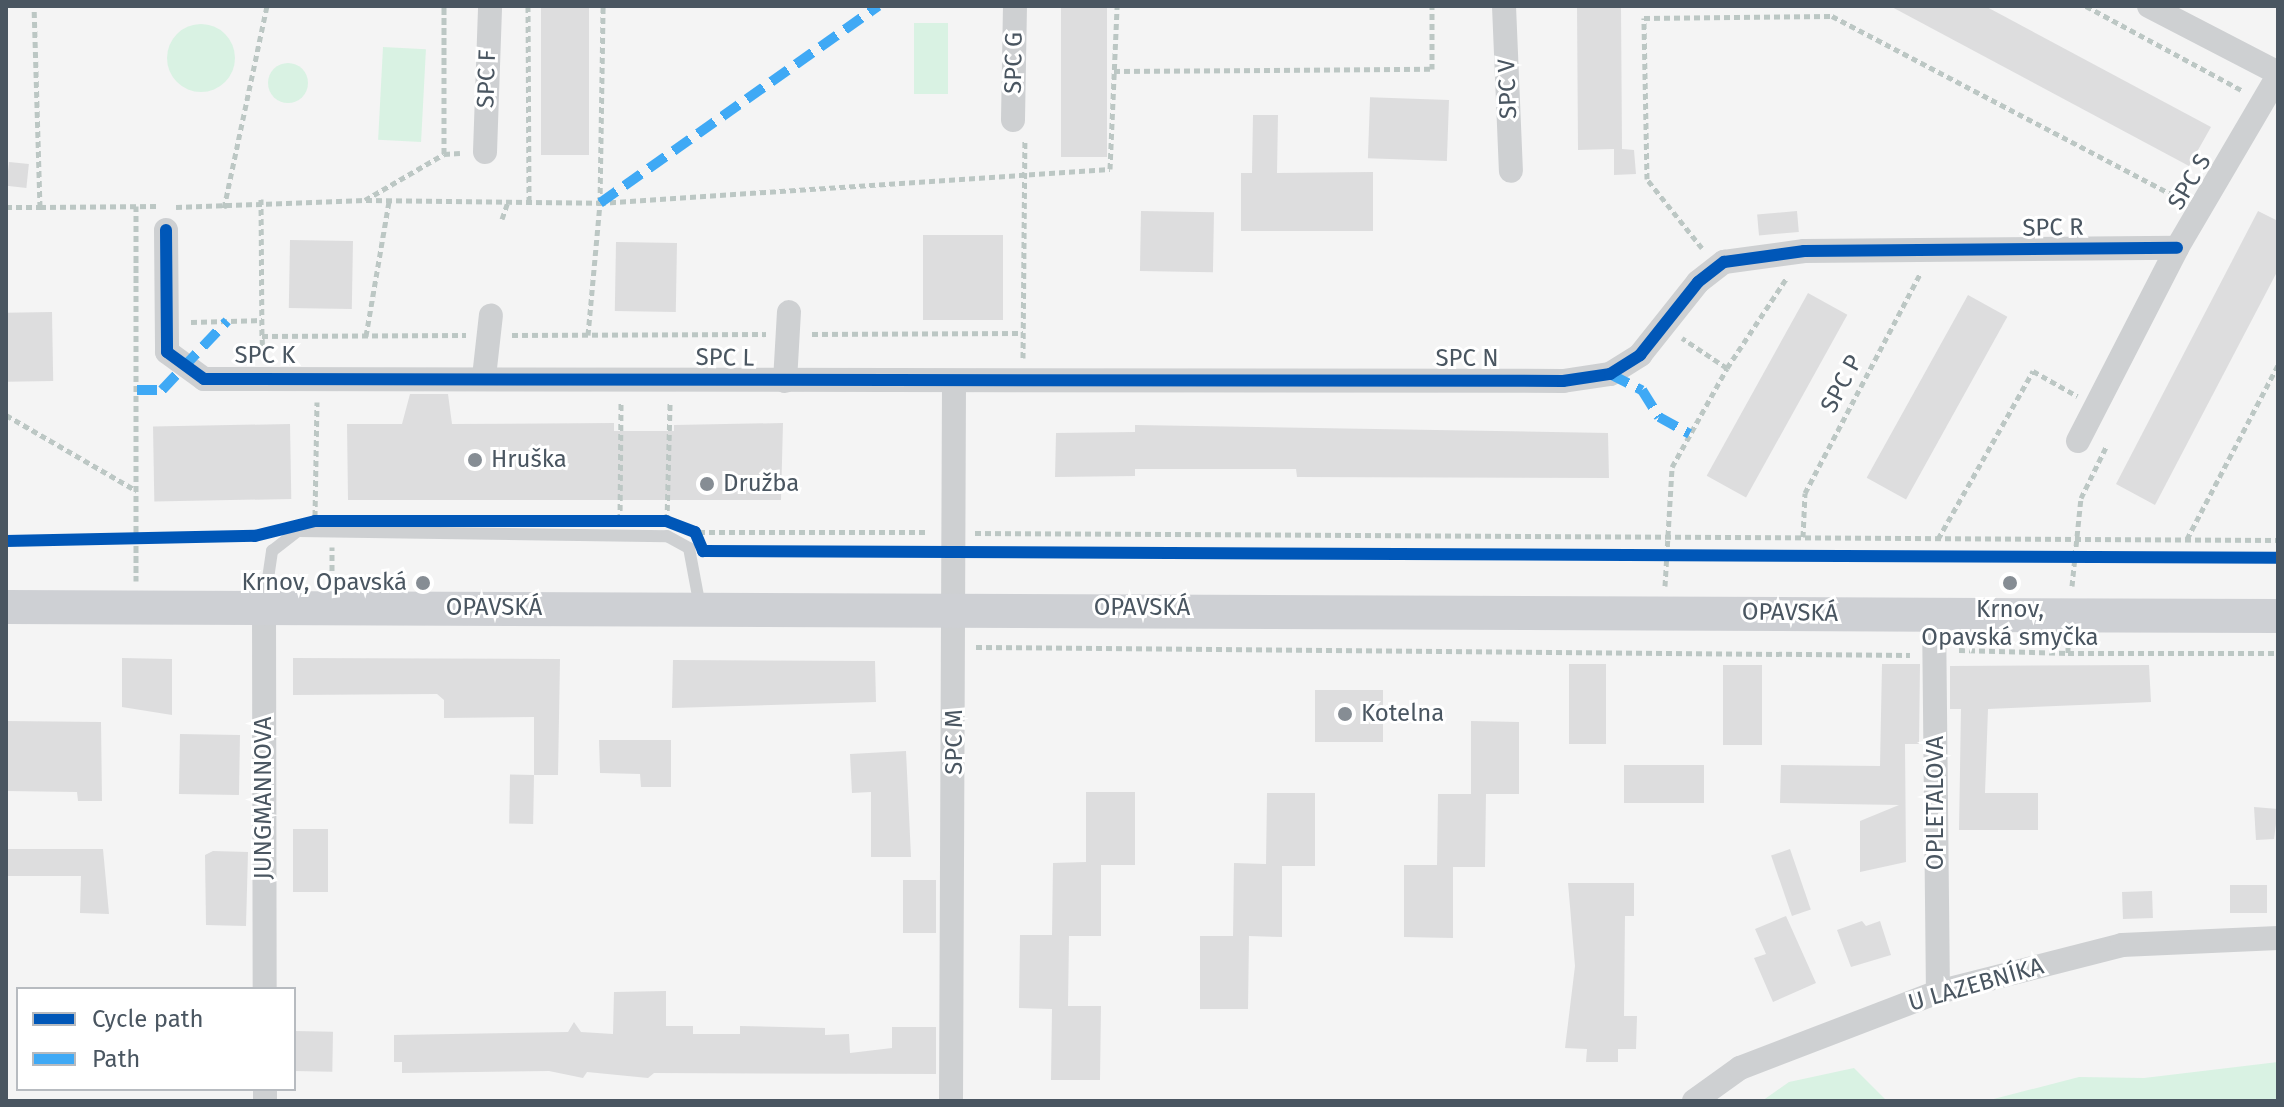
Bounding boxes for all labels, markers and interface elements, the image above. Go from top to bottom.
street label: SPC G [999,32,1029,94]
street label: SPC F [472,49,502,109]
street label: SPC V [1493,58,1523,120]
street label: SPC S [2162,149,2218,215]
street label: SPC R [2022,213,2084,243]
street label: SPC K [235,342,295,370]
street label: SPC L [695,343,755,373]
street label: SPC N [1435,345,1499,373]
street label: SPC P [1815,350,1869,418]
place label: Hruška [491,446,567,474]
marker: Hruška [466,451,484,469]
place label: Družba [723,470,799,498]
marker: Družba [698,475,716,493]
place label: Krnov, Opavská [241,569,407,597]
marker: Krnov, Opavská [414,574,432,592]
marker: Krnov, Opavská smyčka [2001,574,2019,592]
street label: OPAVSKÁ [446,594,542,622]
street label: OPAVSKÁ [1094,594,1190,622]
place label: Krnov, Opavská smyčka [1921,596,2099,652]
street label: OPAVSKÁ [1742,598,1838,628]
place label: Kotelna [1361,700,1444,728]
marker: Kotelna [1336,705,1354,723]
street label: SPC M [941,709,969,775]
street label: JUNGMANNOVA [250,716,278,880]
street label: OPLETALOVA [1922,736,1950,870]
street label: U LAZEBNÍKA [1905,952,2047,1018]
legend [16,987,296,1091]
text: Cycle path [92,1005,204,1033]
text: Path [92,1045,140,1073]

